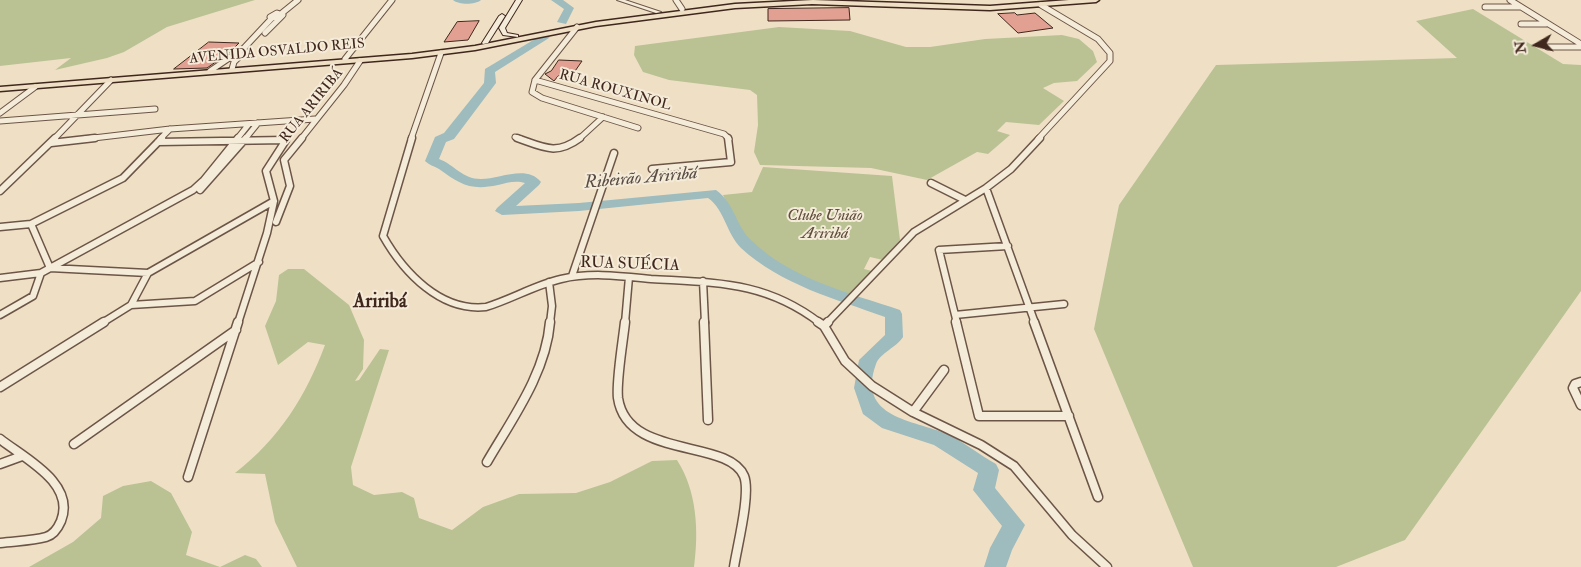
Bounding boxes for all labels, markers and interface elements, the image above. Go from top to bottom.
north arrow [1511,20,1561,70]
street label: AVENIDA OSVALDO REIS [189,36,365,68]
text: N [1511,40,1530,55]
street label: RUA ARIRIBÁ [277,65,347,147]
street label: RUA ROUXINOL [557,67,673,115]
water label: Ribeirão Ariribá [584,163,698,195]
park label: Clube União Ariribá [787,207,863,245]
street label: RUA SUÉCIA [580,254,680,276]
district label: Ariribá [353,292,407,314]

